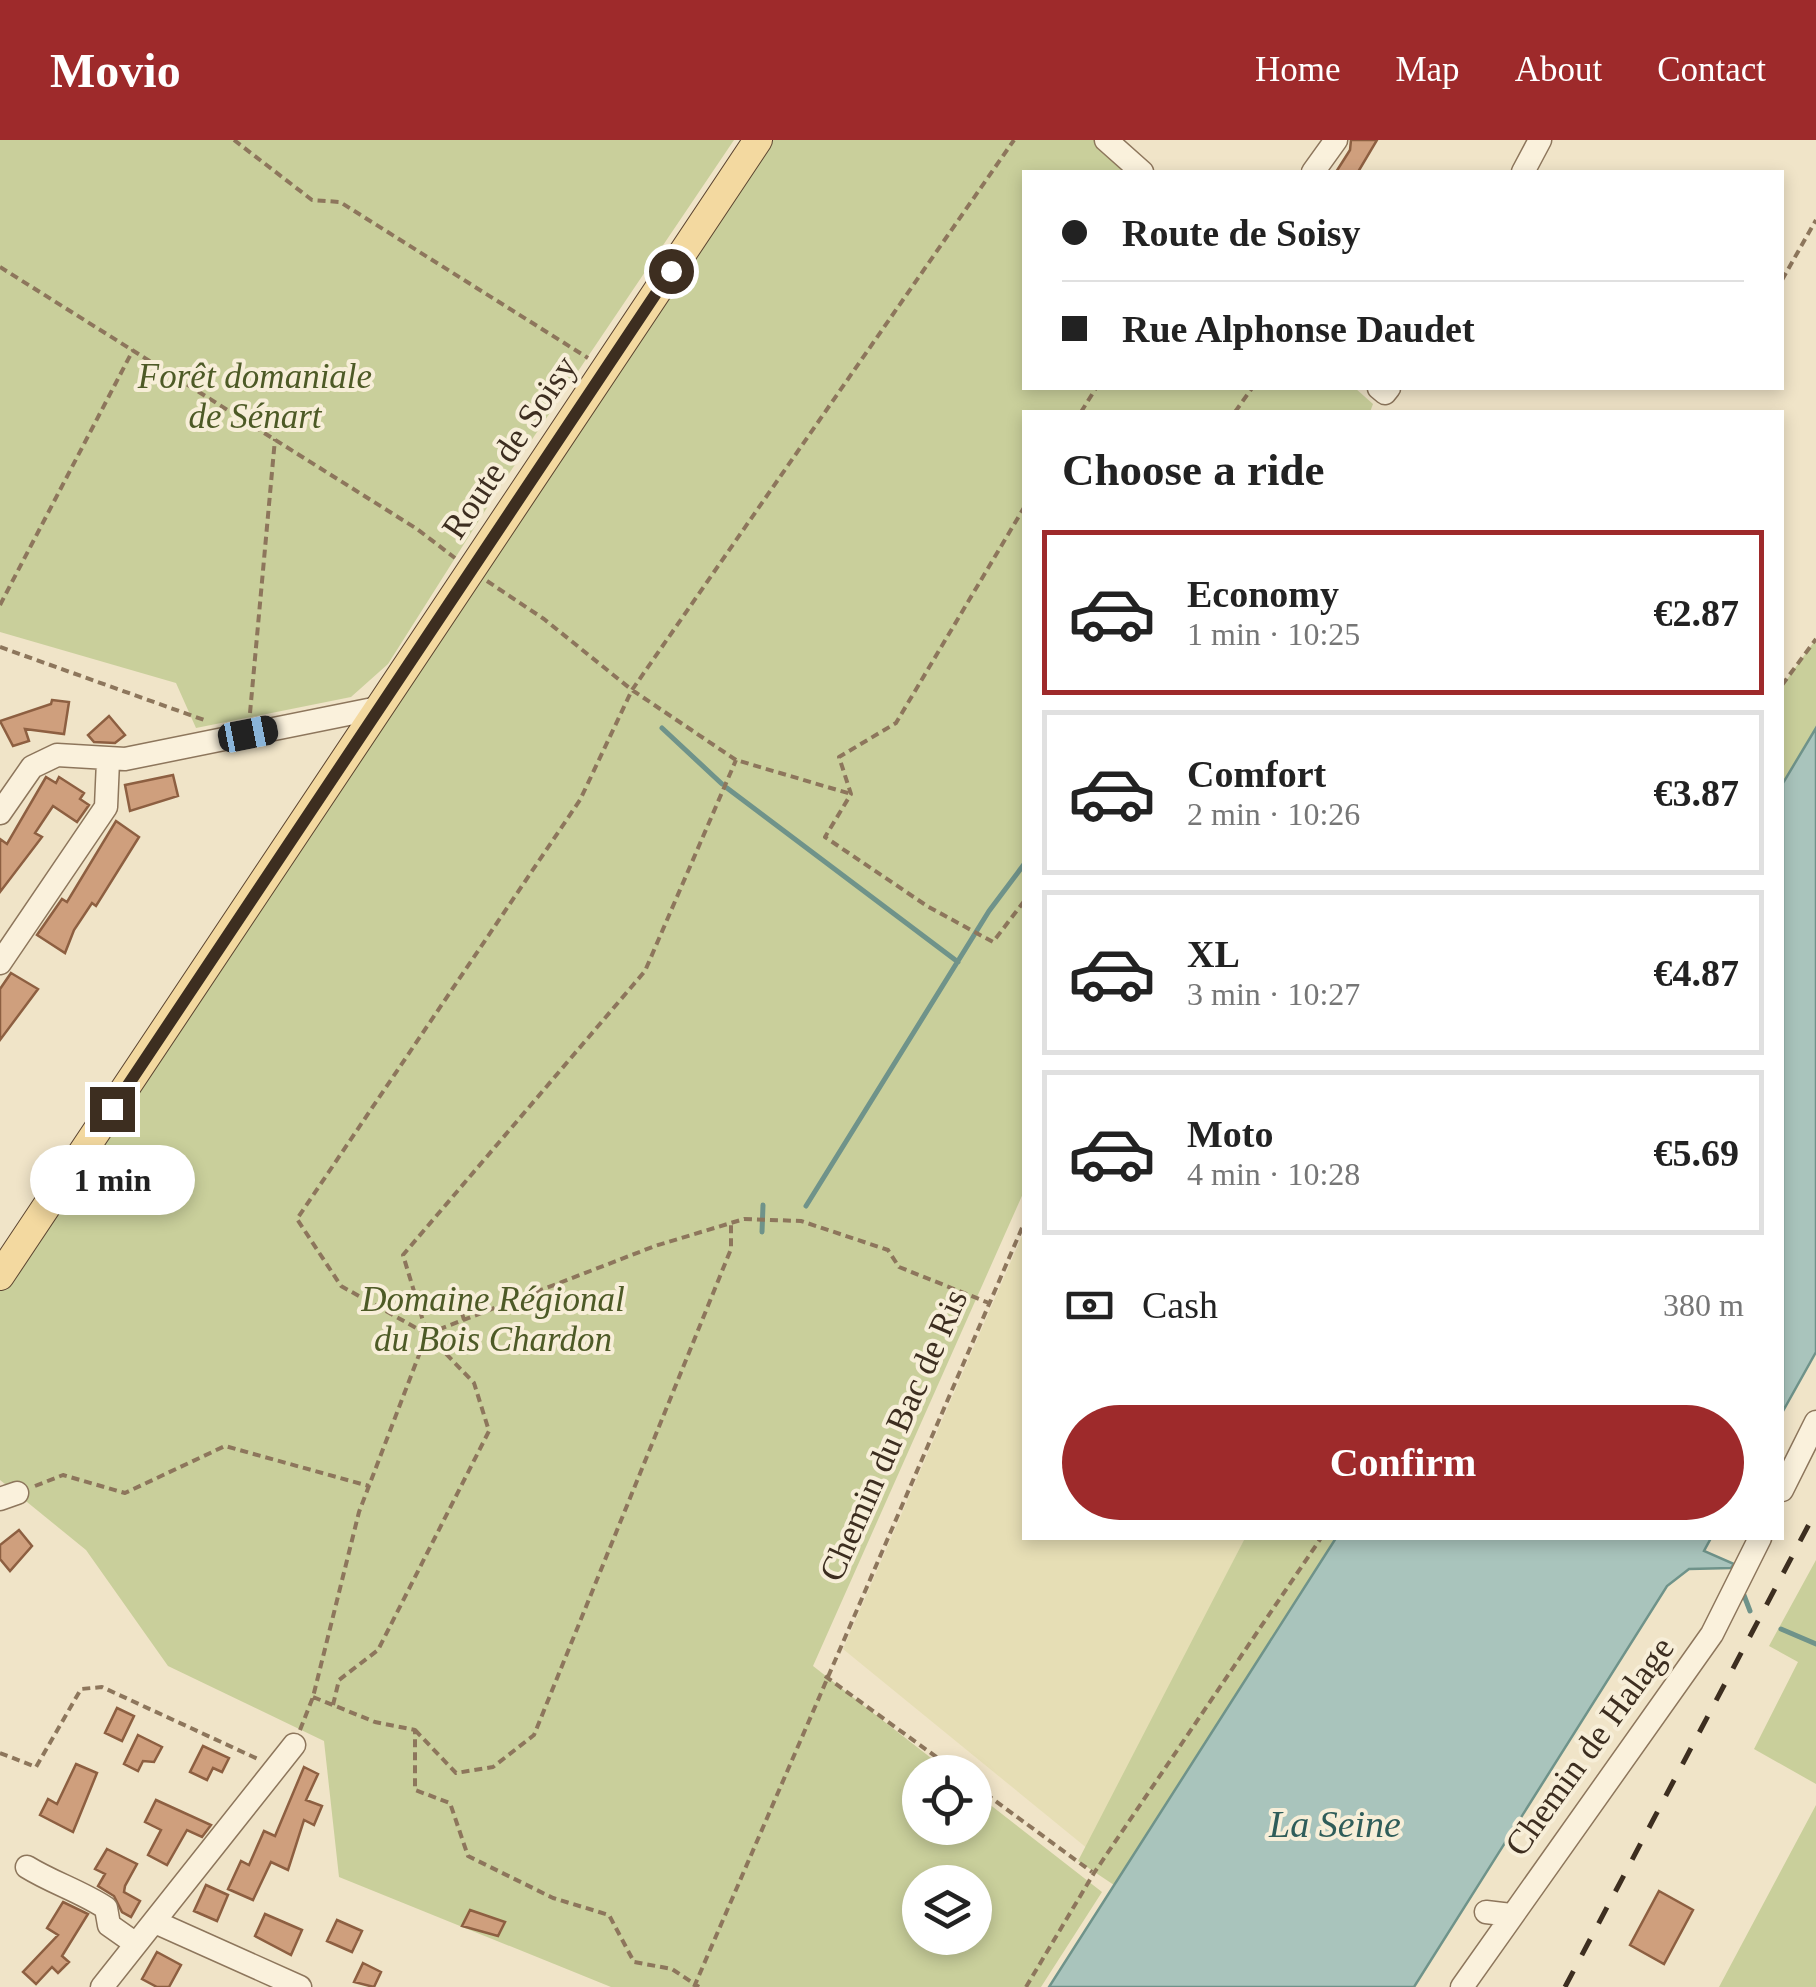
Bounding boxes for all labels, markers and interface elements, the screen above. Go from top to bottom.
text: Movio [50,44,181,97]
text: Home [1255,50,1340,89]
text: Map [1395,50,1460,89]
text: About [1515,50,1602,89]
text: Contact [1657,50,1766,89]
text: Route de Soisy [1122,212,1361,254]
route start [649,249,694,294]
text: Rue Alphonse Daudet [1122,308,1475,350]
street label: Route de Soisy [434,348,585,546]
park label: Forêt domaniale de Sénart [137,357,372,436]
text: Choose a ride [1062,445,1325,495]
icon: car [1067,568,1157,658]
text: Economy [1187,573,1339,615]
text: €2.87 [1654,592,1739,634]
text: 1 min · 10:25 [1187,616,1360,652]
car [216,714,280,754]
icon: car [1067,748,1157,838]
text: Comfort [1187,753,1326,795]
text: €3.87 [1654,772,1739,814]
text: 2 min · 10:26 [1187,796,1360,832]
icon: car [1067,928,1157,1018]
text: XL [1187,933,1240,975]
text: €4.87 [1654,952,1739,994]
text: 3 min · 10:27 [1187,976,1360,1012]
route end [90,1087,135,1132]
icon: car [1067,1108,1157,1198]
text: Moto [1187,1113,1274,1155]
text: €5.69 [1654,1132,1739,1174]
callout: 1 min [29,1144,194,1214]
text: 4 min · 10:28 [1187,1156,1360,1192]
text: 1 min [74,1162,151,1198]
icon: cash [1062,1278,1117,1333]
park label: Domaine Régional du Bois Chardon [360,1280,625,1359]
street label: Chemin du Bac de Ris [812,1283,975,1587]
text: Cash [1142,1284,1218,1326]
text: 380 m [1663,1287,1744,1323]
button: Confirm [1062,1405,1744,1520]
street label: Chemin de Halage [1497,1629,1682,1863]
map controls [902,1755,992,1955]
button: locate [902,1755,992,1845]
water label: La Seine [1268,1803,1401,1845]
button: layers [902,1865,992,1955]

